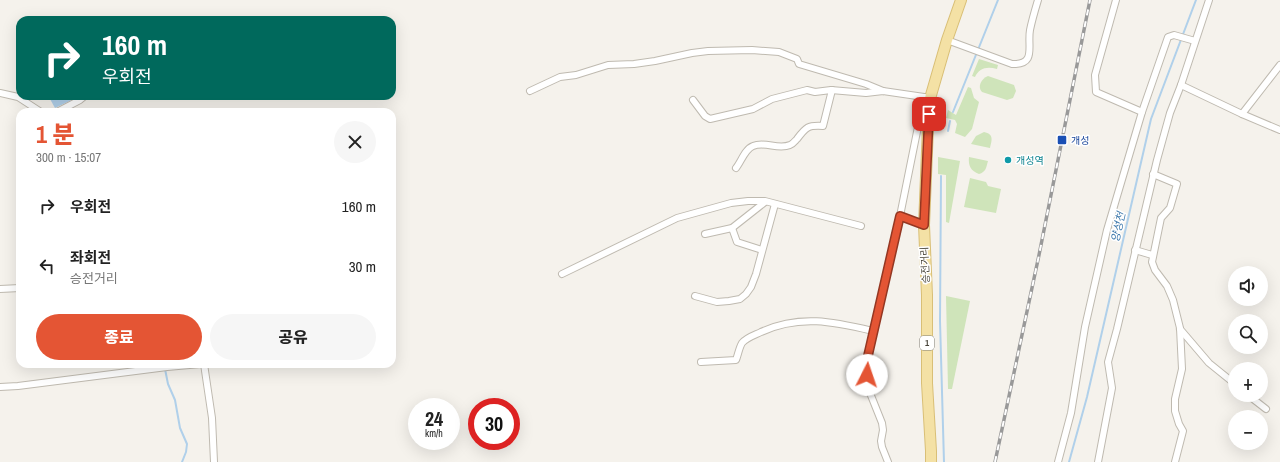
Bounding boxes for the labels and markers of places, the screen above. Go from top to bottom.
pin [912,97,946,131]
marker: 개성 [1056,134,1068,146]
place label: 개성 [1071,134,1089,147]
place label: 개성역 [1016,154,1044,167]
marker: 개성역 [1003,155,1013,165]

